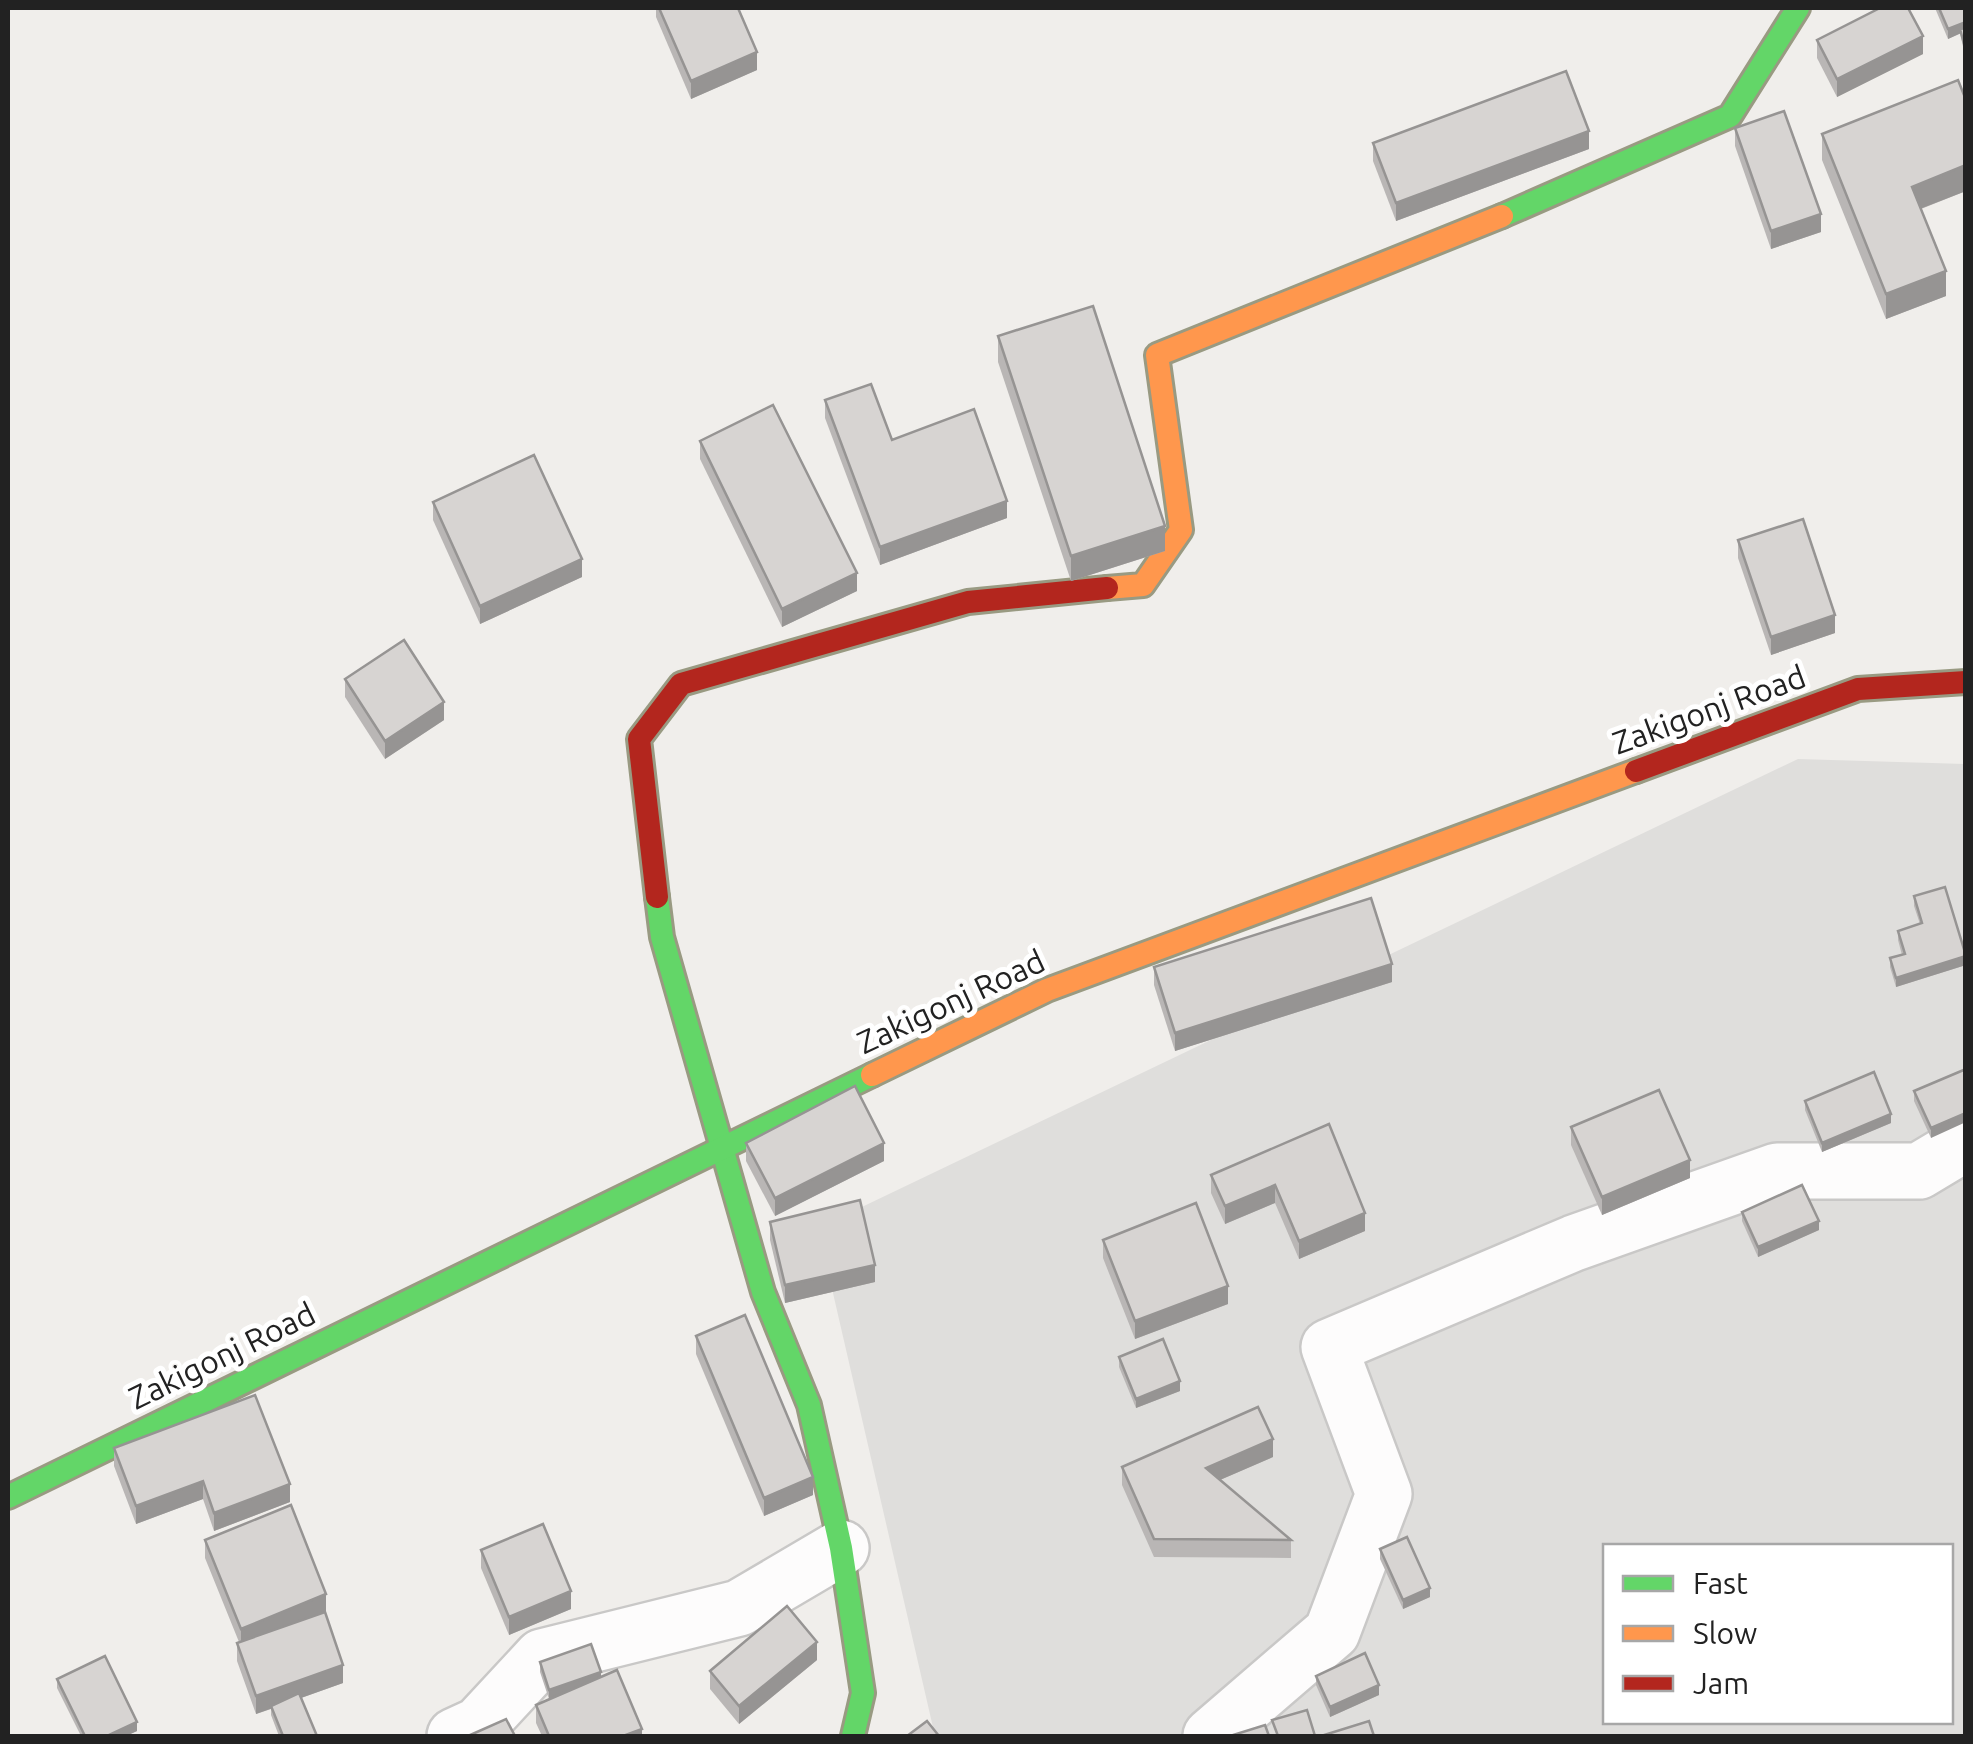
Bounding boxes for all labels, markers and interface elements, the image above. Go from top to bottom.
street label: Zakigonj Road [1607,657,1810,761]
street label: Zakigonj Road [851,942,1050,1060]
street label: Zakigonj Road [123,1294,321,1416]
legend [1603,1544,1953,1724]
text: Fast [1693,1566,1748,1600]
text: Slow [1693,1616,1757,1650]
text: Jam [1693,1666,1749,1700]

